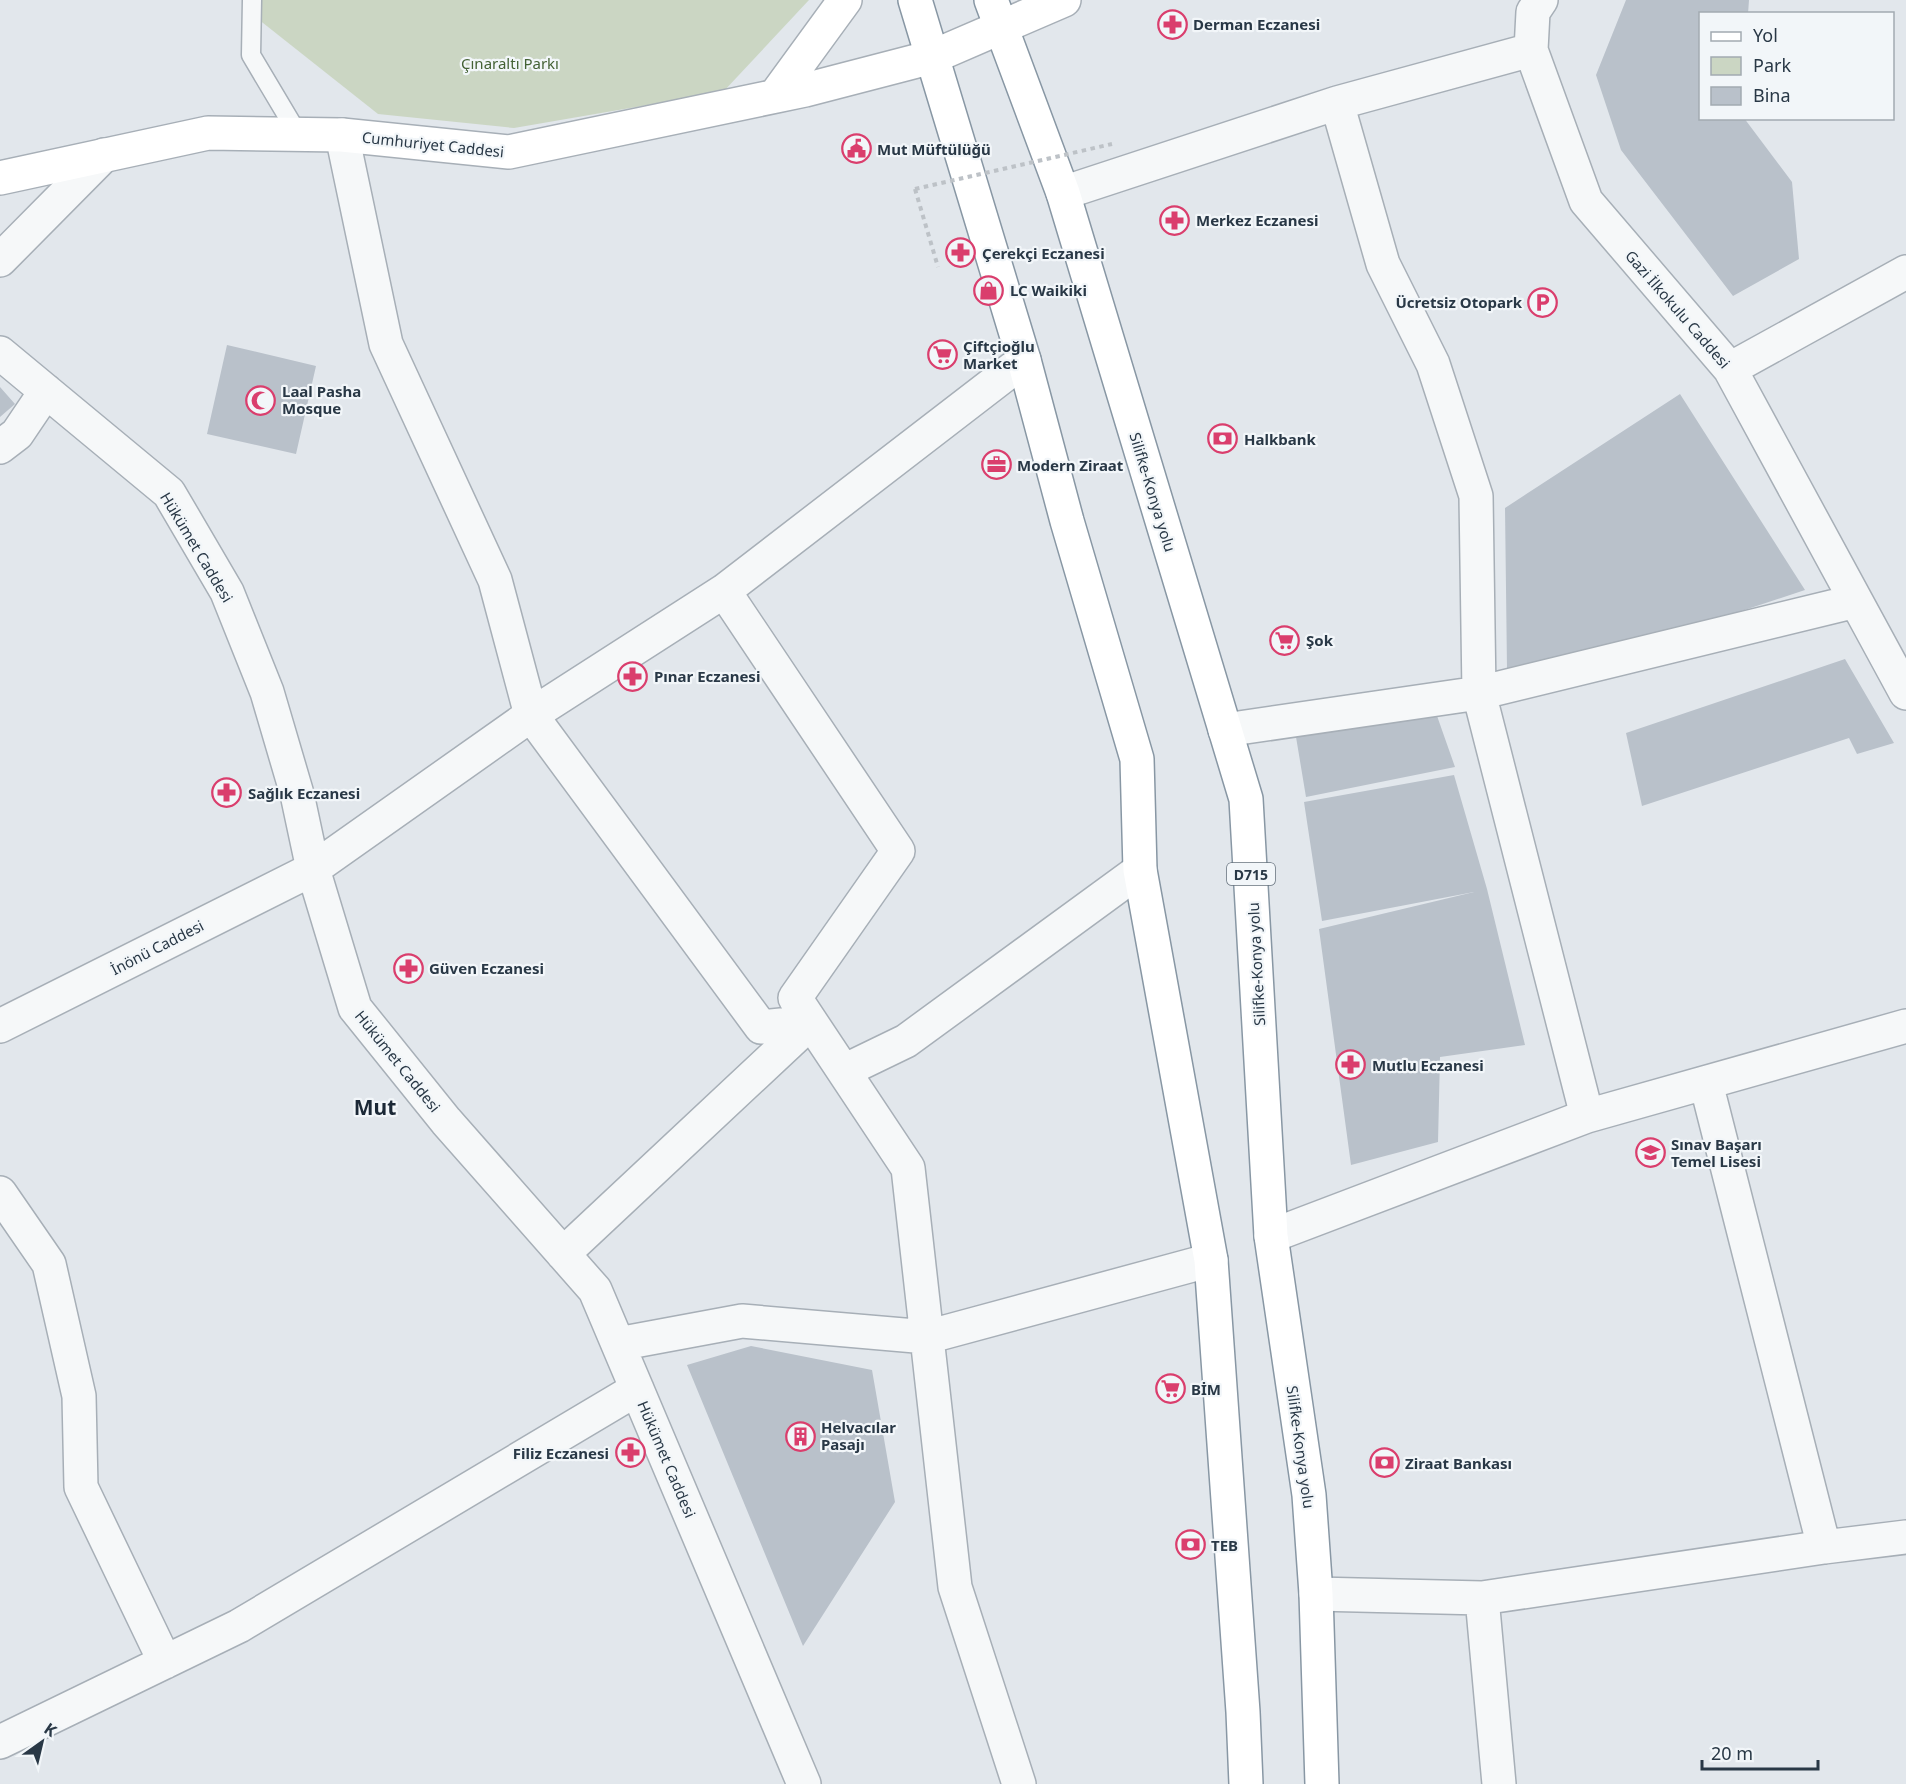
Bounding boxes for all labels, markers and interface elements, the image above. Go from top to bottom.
pharmacy icon: Derman Eczanesi [1156,8,1188,40]
legend [1699,12,1894,120]
place label: Derman Eczanesi [1193,14,1320,34]
text: Yol [1753,23,1778,47]
park label: Çınaraltı Parkı [461,53,559,73]
text: Park [1753,53,1791,77]
text: Bina [1753,83,1791,107]
street label: Cumhuriyet Caddesi [361,127,505,161]
public building icon: Mut Müftülüğü [840,133,872,165]
place label: Mut Müftülüğü [877,139,991,159]
pharmacy icon: Merkez Eczanesi [1159,204,1191,236]
place label: Merkez Eczanesi [1196,210,1318,230]
pharmacy icon: Çerekçi Eczanesi [945,237,977,269]
place label: Çerekçi Eczanesi [982,243,1105,263]
street label: Gazi İlkokulu Caddesi [1621,246,1735,372]
shop icon: LC Waikiki [973,274,1005,306]
place label: LC Waikiki [1010,280,1087,300]
parking icon: Ücretsiz Otopark [1527,286,1559,318]
place label: Ücretsiz Otopark [1396,292,1523,312]
place label: Çiftçioğlu Market [963,336,1035,373]
supermarket icon: Çiftçioğlu Market [926,339,958,371]
place label: Laal Pasha Mosque [282,381,361,418]
mosque icon: Laal Pasha Mosque [245,384,277,416]
bank icon: Halkbank [1207,423,1239,455]
place label: Halkbank [1244,429,1316,449]
street label: Silifke-Konya yolu [1125,430,1181,554]
office icon: Modern Ziraat [980,449,1012,481]
place label: Modern Ziraat [1017,455,1124,475]
street label: Hükümet Caddesi [156,488,238,606]
supermarket icon: Şok [1269,624,1301,656]
place label: Şok [1306,630,1334,650]
pharmacy icon: Pınar Eczanesi [617,660,649,692]
place label: Pınar Eczanesi [654,666,760,686]
pharmacy icon: Sağlık Eczanesi [211,777,243,809]
place label: Sağlık Eczanesi [248,783,360,803]
road number: D715 [1227,863,1275,885]
street label: Silifke-Konya yolu [1243,902,1269,1026]
street label: İnönü Caddesi [107,915,207,979]
pharmacy icon: Güven Eczanesi [392,952,424,984]
place label: Güven Eczanesi [429,958,544,978]
street label: Hükümet Caddesi [351,1006,445,1116]
pharmacy icon: Mutlu Eczanesi [1335,1049,1367,1081]
place label: Mutlu Eczanesi [1372,1055,1484,1075]
district label: Mut [354,1093,396,1121]
place label: Sınav Başarı Temel Lisesi [1671,1134,1762,1171]
school or university icon: Sınav Başarı Temel Lisesi [1634,1137,1666,1169]
supermarket icon: BİM [1154,1373,1186,1405]
place label: BİM [1191,1379,1221,1399]
street label: Silifke-Konya yolu [1282,1384,1320,1510]
street label: Hükümet Caddesi [633,1397,701,1521]
place label: Helvacılar Pasajı [821,1417,896,1454]
building icon: Helvacılar Pasajı [784,1420,816,1452]
pharmacy icon: Filiz Eczanesi [614,1437,646,1469]
place label: Filiz Eczanesi [513,1443,609,1463]
bank icon: Ziraat Bankası [1368,1447,1400,1479]
place label: Ziraat Bankası [1405,1453,1512,1473]
bank icon: TEB [1174,1529,1206,1561]
place label: TEB [1211,1535,1238,1555]
north arrow [12,1712,72,1772]
text: K [40,1717,61,1742]
scale bar [1702,1733,1818,1771]
text: 20 m [1711,1741,1753,1765]

